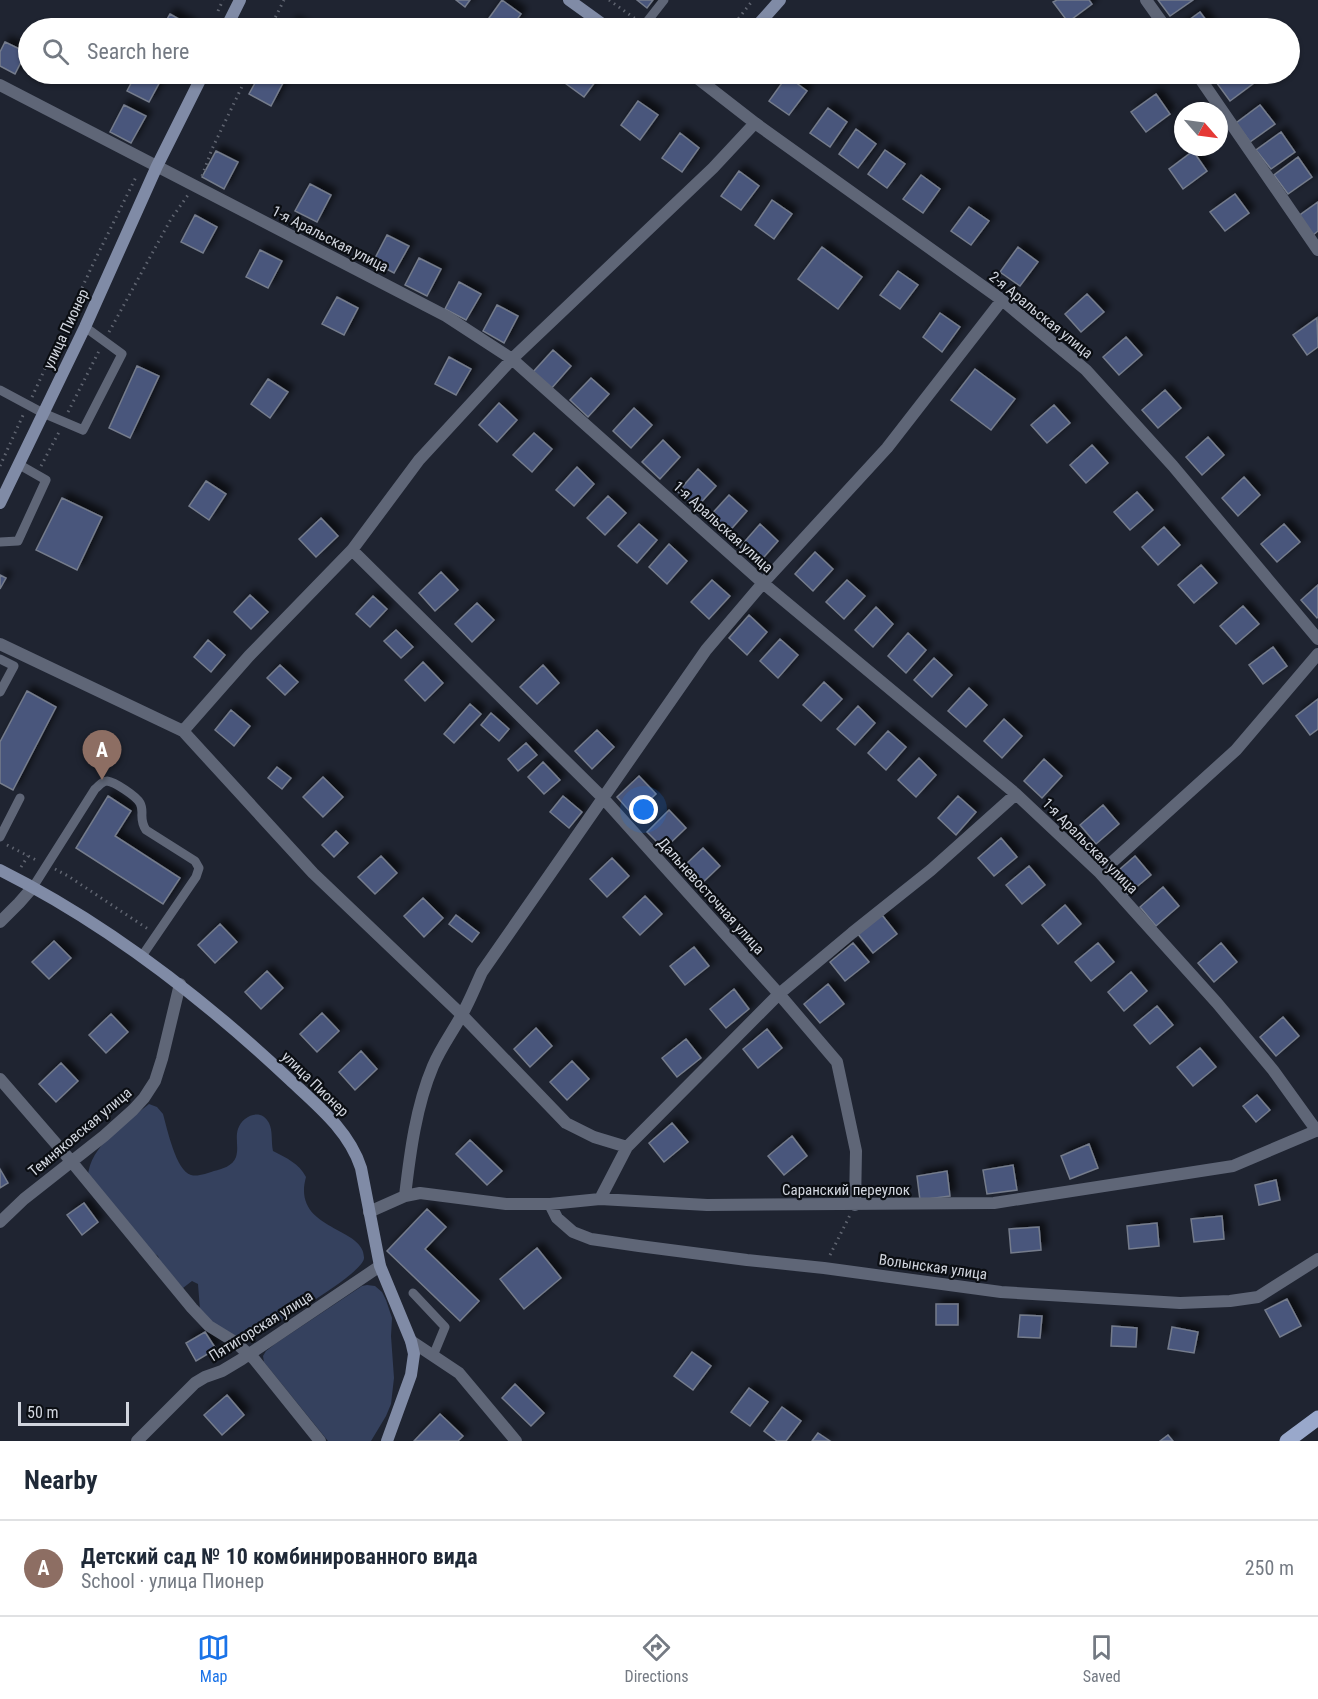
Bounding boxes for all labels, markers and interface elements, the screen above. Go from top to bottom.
search box [18,18,1300,84]
icon: search [39,35,72,68]
text: Search here [87,39,189,64]
north arrow [1174,102,1228,156]
street label: 1-я Аральская улица [269,202,391,276]
street label: 2-я Аральская улица [986,268,1096,362]
street label: улица Пионер [40,286,92,372]
street label: 1-я Аральская улица [669,477,777,577]
pin: A [82,730,122,780]
street label: 1-я Аральская улица [1038,794,1142,898]
your location [629,795,658,824]
street label: Дальневосточная улица [654,834,768,958]
street label: улица Пионер [278,1048,352,1120]
street label: Темняковская улица [25,1084,135,1180]
street label: Саранский переулок [782,1181,910,1199]
street label: Волынская улица [878,1250,988,1284]
street label: Пятигорская улица [206,1287,316,1365]
scale bar [18,1399,129,1426]
text: 50 m [27,1403,59,1422]
text: Nearby [24,1465,98,1495]
text: Детский сад № 10 комбинированного вида [81,1544,478,1569]
text: A [38,1556,49,1580]
text: 250 m [1245,1556,1294,1580]
text: School · улица Пионер [81,1569,264,1593]
tab: Map [197,1631,230,1686]
tab: Directions [625,1631,688,1686]
tab: Saved [1083,1631,1121,1686]

